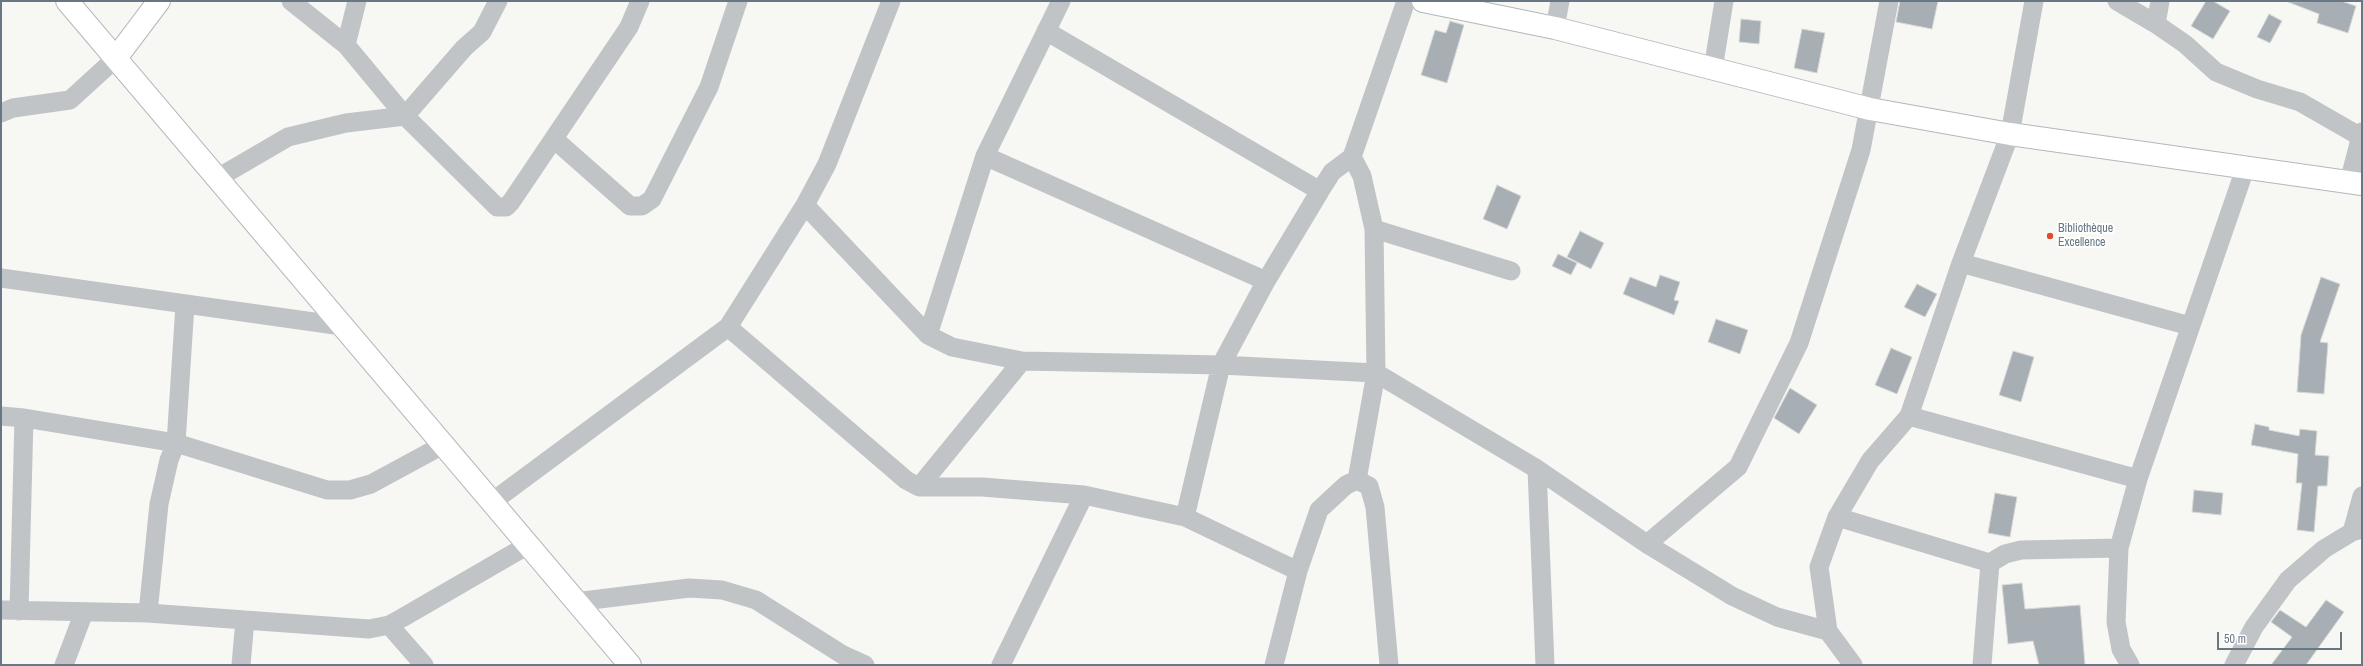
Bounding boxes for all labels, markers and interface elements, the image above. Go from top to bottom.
place label: Bibliothèque Excellence [2058,222,2113,250]
marker: Bibliothèque Excellence [2045,231,2055,241]
scale bar [2219,624,2344,650]
text: 50 m [2224,631,2246,647]

